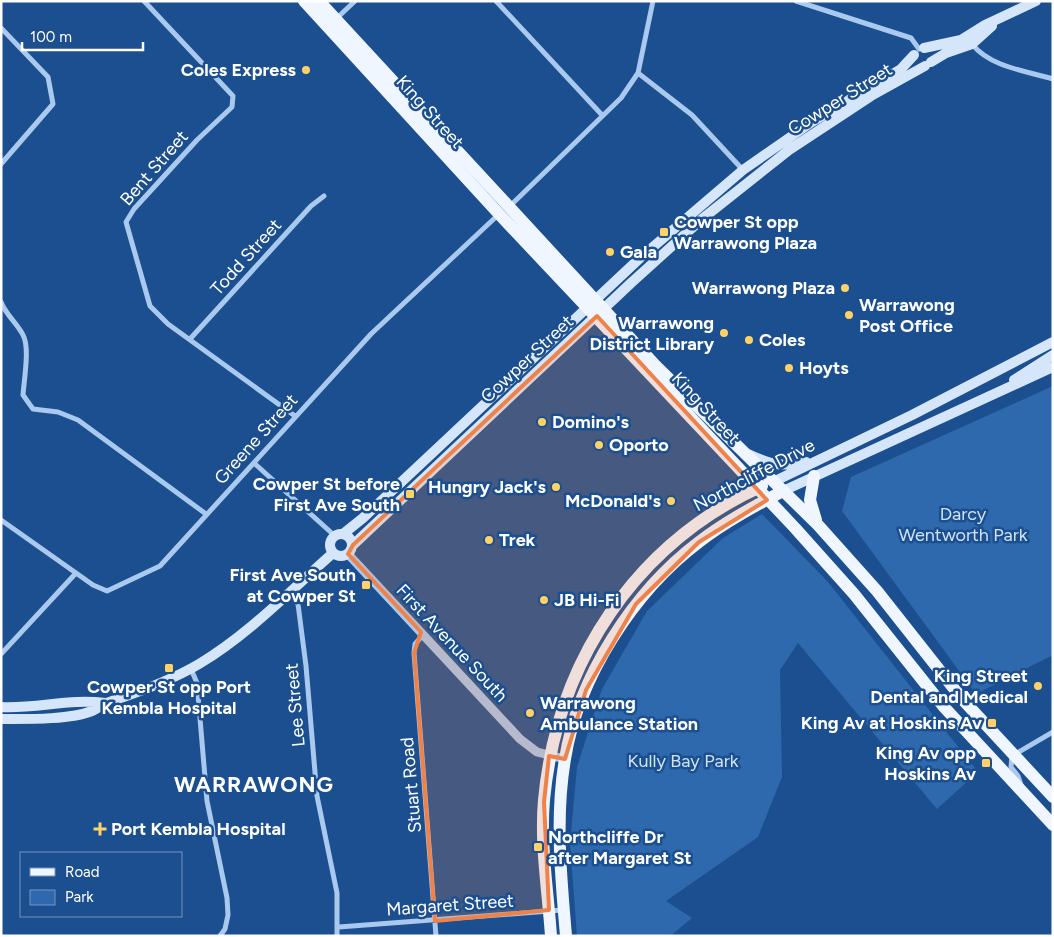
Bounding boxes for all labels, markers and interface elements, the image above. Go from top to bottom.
scale bar [22,20,144,52]
text: 100 m [30,28,72,46]
street label: Cowper Street [784,58,896,140]
place label: Coles Express [181,59,297,81]
marker: Coles Express [300,64,312,76]
street label: King Street [392,71,469,153]
street label: Bent Street [115,126,193,210]
place label: Cowper St opp Warrawong Plaza [674,211,817,254]
street label: Todd Street [206,214,286,300]
marker: Cowper St opp Warrawong Plaza [658,226,670,238]
place label: Gala [620,241,657,263]
marker: Gala [604,246,616,258]
place label: Warrawong Plaza [692,277,835,299]
marker: Warrawong Plaza [839,282,851,294]
place label: Warrawong Post Office [859,294,955,337]
marker: Warrawong Post Office [843,309,855,321]
street label: Cowper Street [476,310,578,408]
place label: Warrawong District Library [589,312,715,355]
marker: Warrawong District Library [718,327,730,339]
place label: Coles [759,329,806,351]
marker: Coles [743,334,755,346]
place label: Hoyts [799,357,849,379]
marker: Hoyts [783,362,795,374]
street label: King Street [667,367,745,449]
street label: Greene Street [210,389,302,489]
place label: Domino's [552,411,630,433]
marker: Domino's [536,416,548,428]
place label: Oporto [609,434,669,456]
street label: Northcliffe Drive [690,434,819,516]
marker: Oporto [593,439,605,451]
place label: Cowper St before First Ave South [253,473,400,516]
place label: Hungry Jack's [428,476,547,498]
marker: Hungry Jack's [550,481,562,493]
marker: Cowper St before First Ave South [404,488,416,500]
place label: McDonald's [565,490,662,512]
marker: McDonald's [665,495,677,507]
park label: Darcy Wentworth Park [898,503,1028,546]
place label: Trek [499,529,536,551]
marker: Trek [483,534,495,546]
place label: First Ave South at Cowper St [229,564,356,607]
marker: First Ave South at Cowper St [360,579,372,591]
street label: First Avenue South [392,579,512,707]
place label: JB Hi-Fi [554,589,619,611]
marker: JB Hi-Fi [538,594,550,606]
marker: Cowper St opp Port Kembla Hospital [163,662,175,674]
street label: Lee Street [280,662,310,748]
place label: King Street Dental and Medical [870,665,1028,708]
place label: Cowper St opp Port Kembla Hospital [87,676,251,719]
marker: King Street Dental and Medical [1032,680,1044,692]
place label: Warrawong Ambulance Station [540,692,698,735]
marker: Warrawong Ambulance Station [524,707,536,719]
place label: King Av at Hoskins Av [801,712,982,734]
marker: King Av at Hoskins Av [986,717,998,729]
street label: Stuart Road [396,736,426,834]
place label: King Av opp Hoskins Av [875,742,976,785]
park label: Kully Bay Park [627,750,739,772]
marker: King Av opp Hoskins Av [980,757,992,769]
district label: WARRAWONG [174,771,334,798]
place label: Port Kembla Hospital [111,818,286,840]
marker: Port Kembla Hospital [93,822,107,836]
place label: Northcliffe Dr after Margaret St [548,826,692,869]
marker: Northcliffe Dr after Margaret St [532,841,544,853]
legend [20,852,182,917]
text: Road [65,863,100,881]
text: Park [65,888,94,906]
street label: Margaret Street [385,890,515,920]

